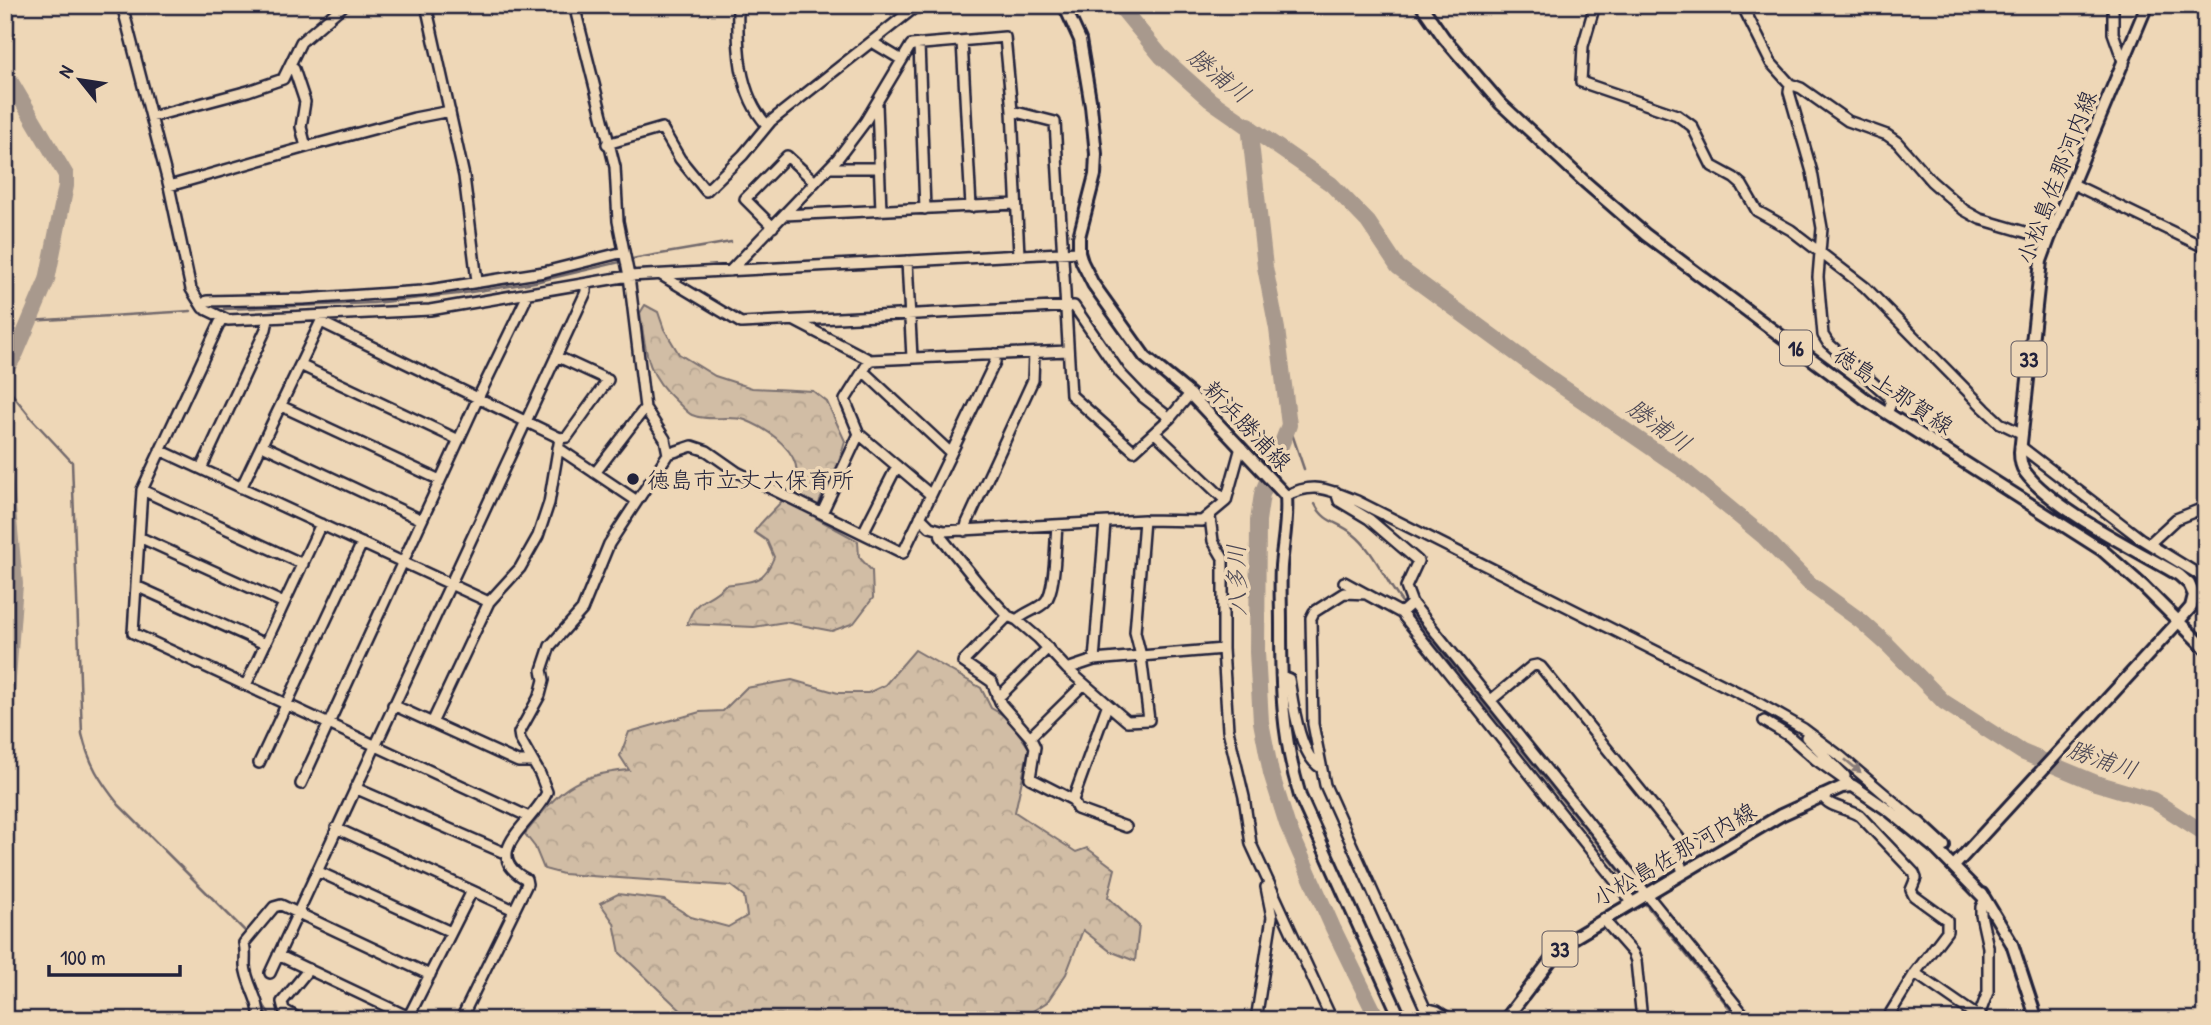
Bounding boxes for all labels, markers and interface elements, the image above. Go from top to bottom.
water label: 勝浦川 [1182,40,1258,110]
north arrow [46,46,116,116]
text: N [51,61,79,82]
street label: 小松島佐那河内線 [2009,86,2103,268]
road number: 16 [1780,330,1812,366]
street label: 徳島上那賀線 [1828,339,1960,441]
road number: 33 [2011,342,2046,376]
street label: 新浜勝浦線 [1197,373,1299,477]
water label: 勝浦川 [1621,391,1699,459]
place label: 徳島市立丈六保育所 [647,464,854,495]
marker: 徳島市立丈六保育所 [625,471,641,487]
water label: 八多川 [1219,544,1253,616]
water label: 勝浦川 [2064,732,2142,786]
one-way arrow [1845,758,1862,773]
street label: 小松島佐那河内線 [1587,795,1761,913]
road number: 33 [1542,932,1578,967]
scale bar [49,934,180,978]
text: 100 m [60,943,106,972]

